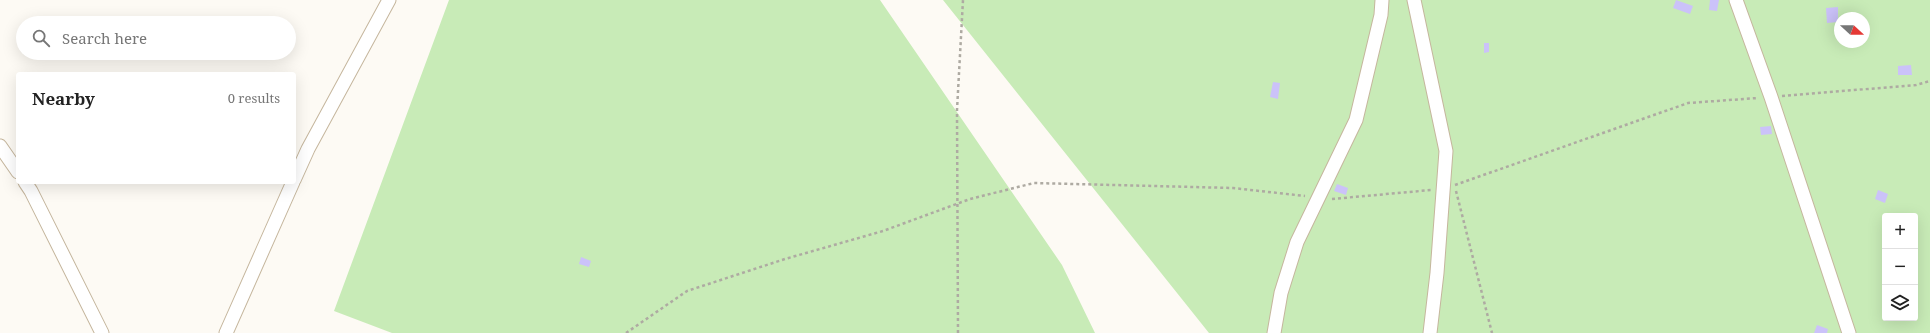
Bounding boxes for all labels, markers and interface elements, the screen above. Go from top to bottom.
north arrow [1834,12,1870,48]
search box [16,16,296,60]
icon: search [30,27,52,49]
text: Search here [62,28,147,48]
text: Nearby [32,87,95,110]
text: 0 results [228,89,280,107]
map controls [1882,213,1918,321]
button: + [1882,213,1918,249]
button: − [1882,249,1918,285]
button: layers [1882,285,1918,321]

